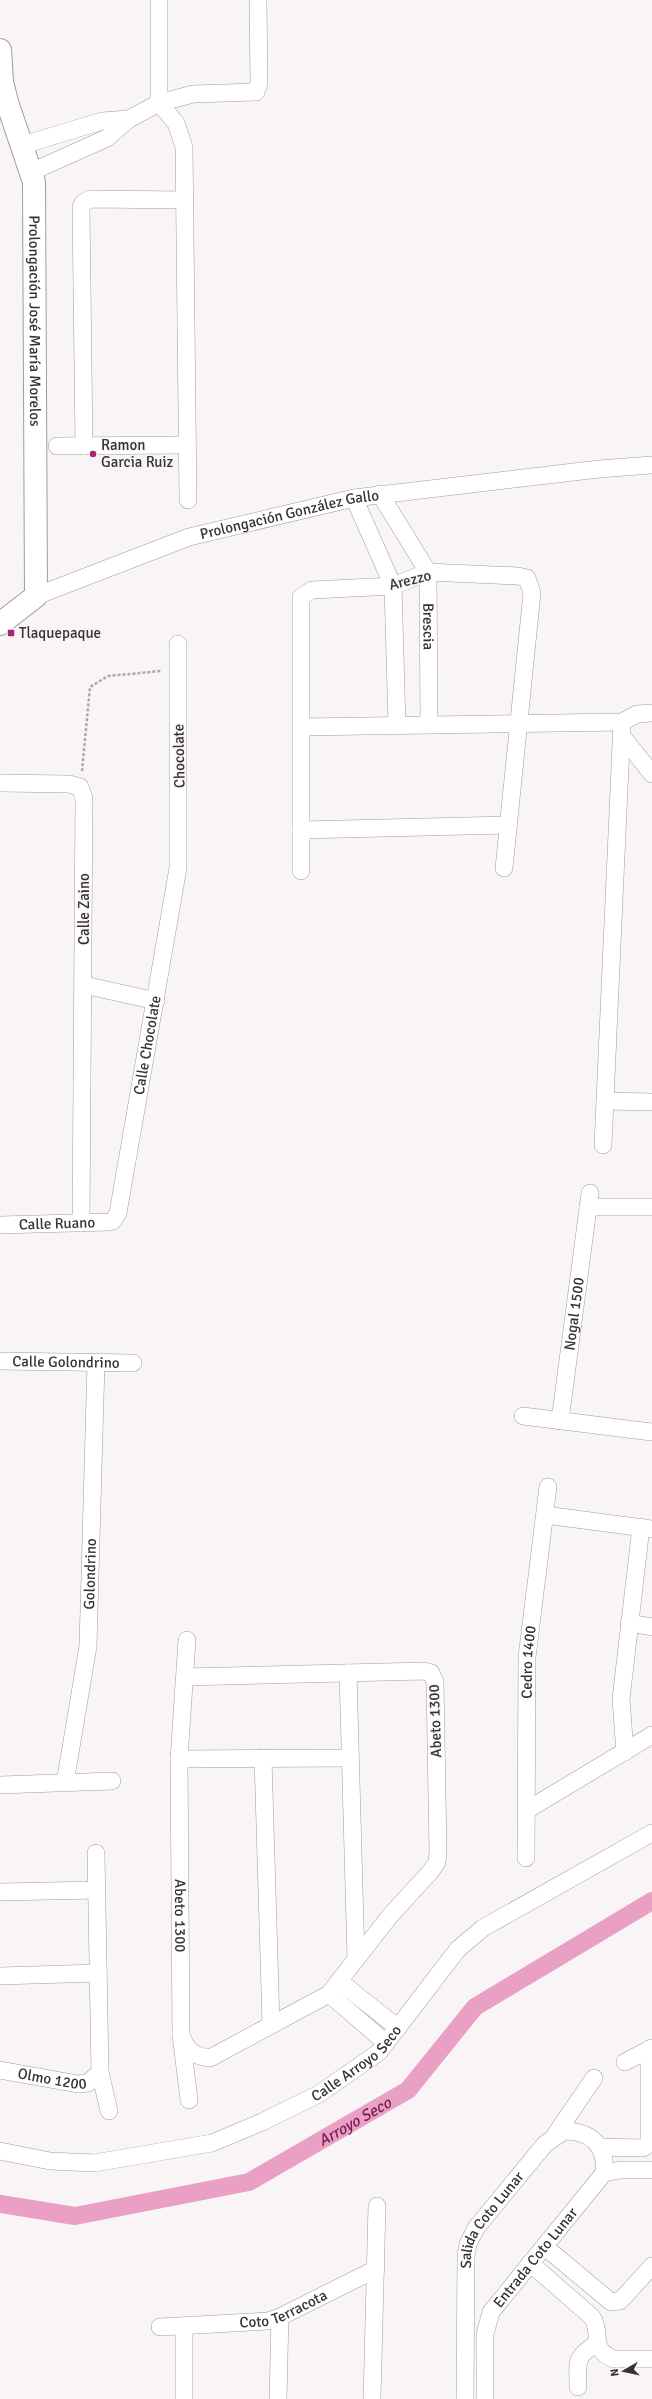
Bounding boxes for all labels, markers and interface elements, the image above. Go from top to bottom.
street label: Prolongación José María Morelos [25,215,44,427]
place label: Ramon Garcia Ruiz [101,436,174,471]
marker: Ramon Garcia Ruiz [88,449,98,459]
street label: Prolongación González Gallo [198,486,380,543]
street label: Arezzo [387,566,433,594]
street label: Brescia [419,603,438,650]
place label: Tlaquepaque [19,624,101,642]
marker: Tlaquepaque [6,628,16,638]
street label: Chocolate [169,724,189,788]
street label: Calle Zaino [75,873,93,945]
street label: Calle Chocolate [130,994,165,1096]
street label: Calle Ruano [19,1213,96,1233]
street label: Nogal 1500 [560,1276,588,1352]
street label: Calle Golondrino [12,1352,120,1372]
street label: Golondrino [80,1538,100,1610]
street label: Cedro 1400 [518,1625,540,1699]
street label: Abeto 1300 [425,1684,445,1758]
street label: Abeto 1300 [171,1879,189,1952]
street label: Calle Arroyo Seco [308,2021,405,2105]
street label: Olmo 1200 [16,2064,88,2093]
water label: Arroyo Seco [315,2093,396,2151]
street label: Salida Coto Lunar [457,2167,528,2269]
street label: Entrada Coto Lunar [489,2204,582,2311]
street label: Coto Terracota [239,2286,330,2332]
north arrow [604,2351,644,2391]
text: N [608,2368,622,2377]

